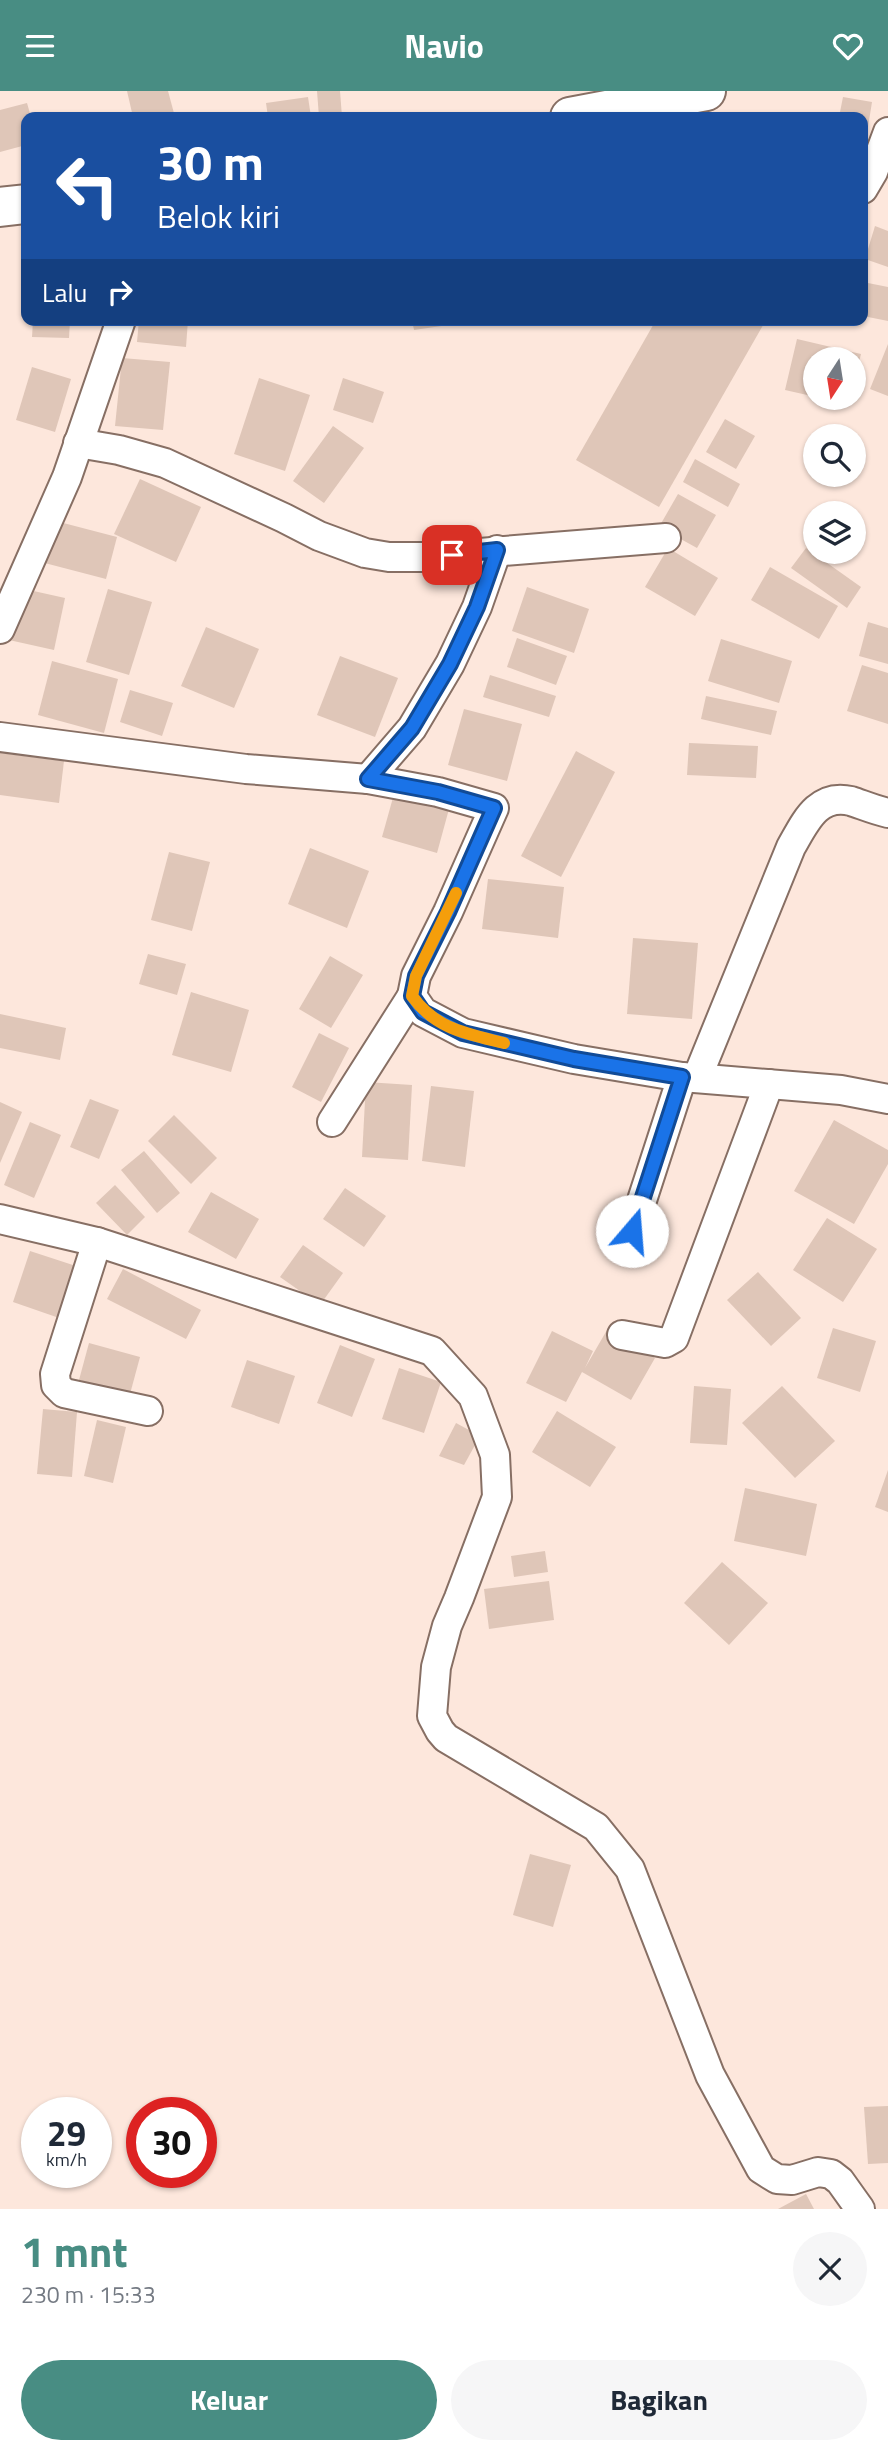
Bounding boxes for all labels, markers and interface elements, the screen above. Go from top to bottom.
text: Navio [404,22,484,70]
icon: menu [21,27,59,65]
icon: heart [829,27,867,65]
text: 30 m [157,124,264,199]
icon: left [42,140,133,231]
text: Belok kiri [157,192,280,240]
text: Lalu [42,273,87,312]
icon: right [101,273,139,311]
north arrow [803,347,866,409]
map controls [803,347,866,564]
button: search [803,424,866,487]
button: layers [803,501,866,564]
pin [422,525,482,585]
icon: arrive [433,536,471,574]
position arrow [595,1194,669,1268]
speed limit sign: 30 [126,2097,217,2188]
text: 29 [47,2106,86,2160]
text: km/h [46,2146,87,2173]
text: 1 mnt [21,2219,128,2283]
button: close [793,2232,867,2306]
text: 230 m · 15:33 [21,2277,156,2312]
button: Keluar [21,2360,437,2440]
button: Bagikan [451,2360,867,2440]

